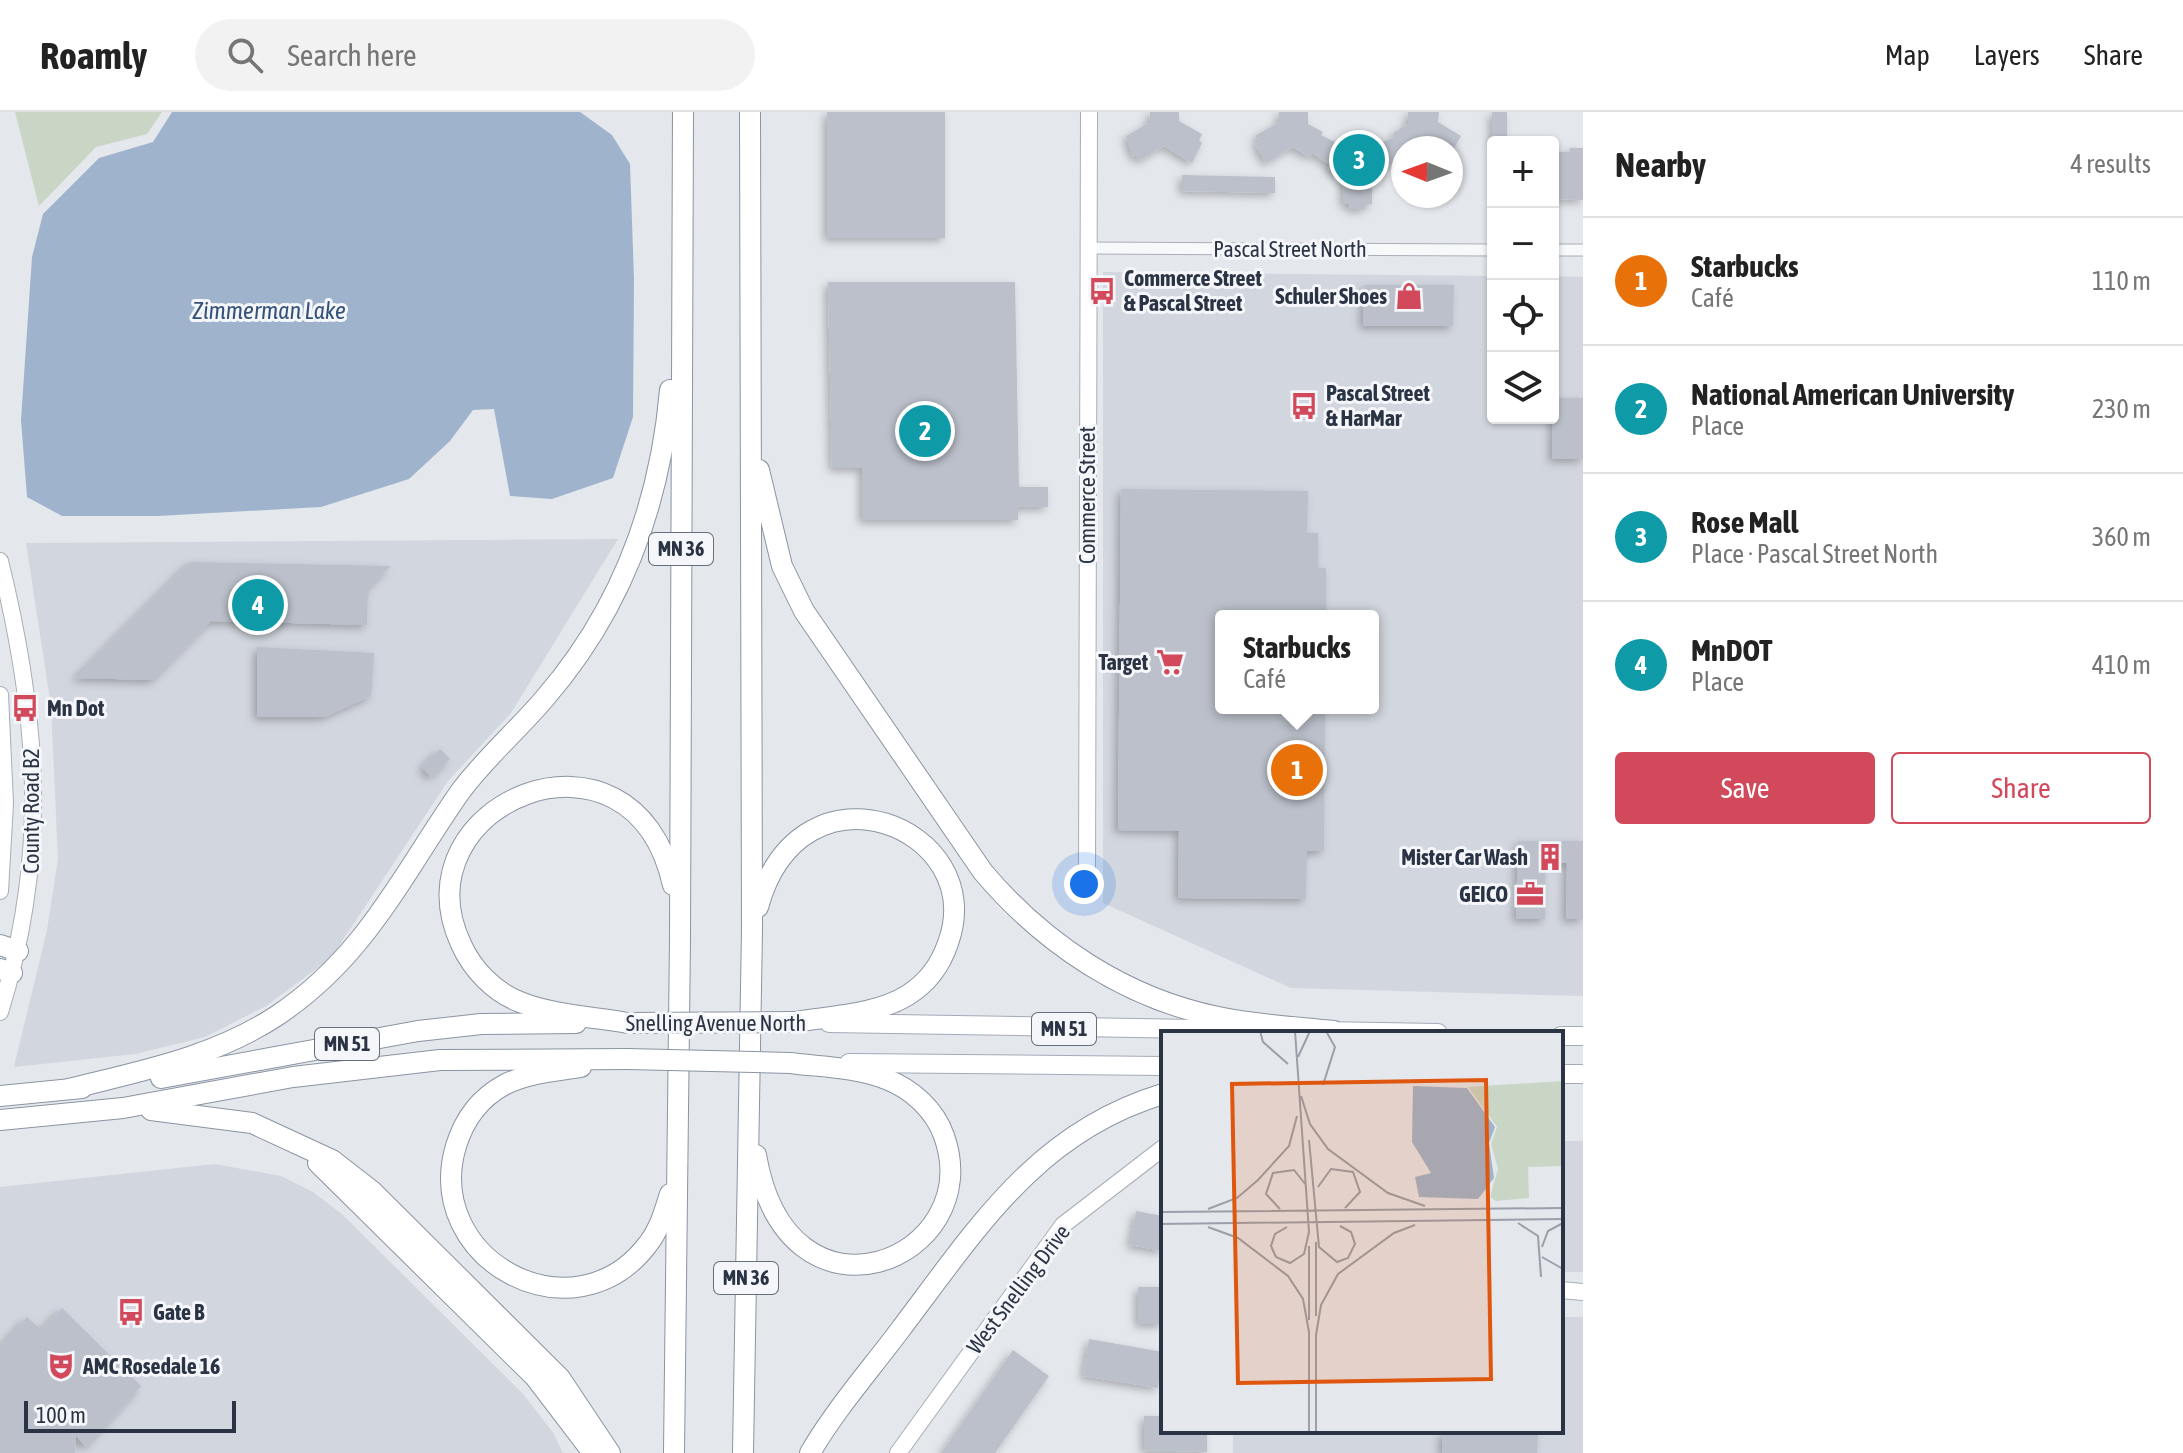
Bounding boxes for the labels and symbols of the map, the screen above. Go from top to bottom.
pin: 3 [1333,130,1385,190]
north arrow [1391,136,1463,208]
street label: Pascal Street North [1213,236,1367,262]
place label: Commerce Street & Pascal Street [1124,265,1262,316]
bus stop icon: Commerce Street & Pascal Street [1087,276,1117,306]
shop icon: Schuler Shoes [1394,281,1424,311]
place label: Schuler Shoes [1275,283,1387,309]
water label: Zimmerman Lake [192,297,346,324]
place label: Pascal Street & HarMar [1326,380,1430,431]
bus stop icon: Pascal Street & HarMar [1289,391,1319,421]
pin: 2 [899,401,951,461]
street label: Commerce Street [1074,426,1100,564]
road number: MN 36 [649,533,713,565]
pin: 4 [232,575,284,635]
supermarket icon: Target [1155,647,1185,677]
place label: Target [1098,649,1149,675]
bus stop icon: Mn Dot [10,693,40,723]
place label: Mn Dot [47,695,105,721]
pin: 1 [1271,740,1323,800]
street label: County Road B2 [18,748,44,874]
building icon: Mister Car Wash [1535,842,1565,872]
place label: Mister Car Wash [1401,844,1528,870]
your location [1064,864,1104,904]
office icon: GEICO [1515,879,1545,909]
place label: GEICO [1459,881,1508,907]
street label: Snelling Avenue North [626,1010,806,1036]
road number: MN 51 [1032,1013,1096,1045]
road number: MN 51 [315,1028,379,1060]
inset map [1161,1031,1563,1433]
street label: West Snelling Drive [961,1219,1075,1359]
road number: MN 36 [714,1262,778,1294]
bus stop icon: Gate B [116,1297,146,1327]
place label: Gate B [153,1299,205,1325]
theatre icon: AMC Rosedale 16 [46,1351,76,1381]
place label: AMC Rosedale 16 [82,1353,220,1379]
scale bar [24,1397,236,1433]

